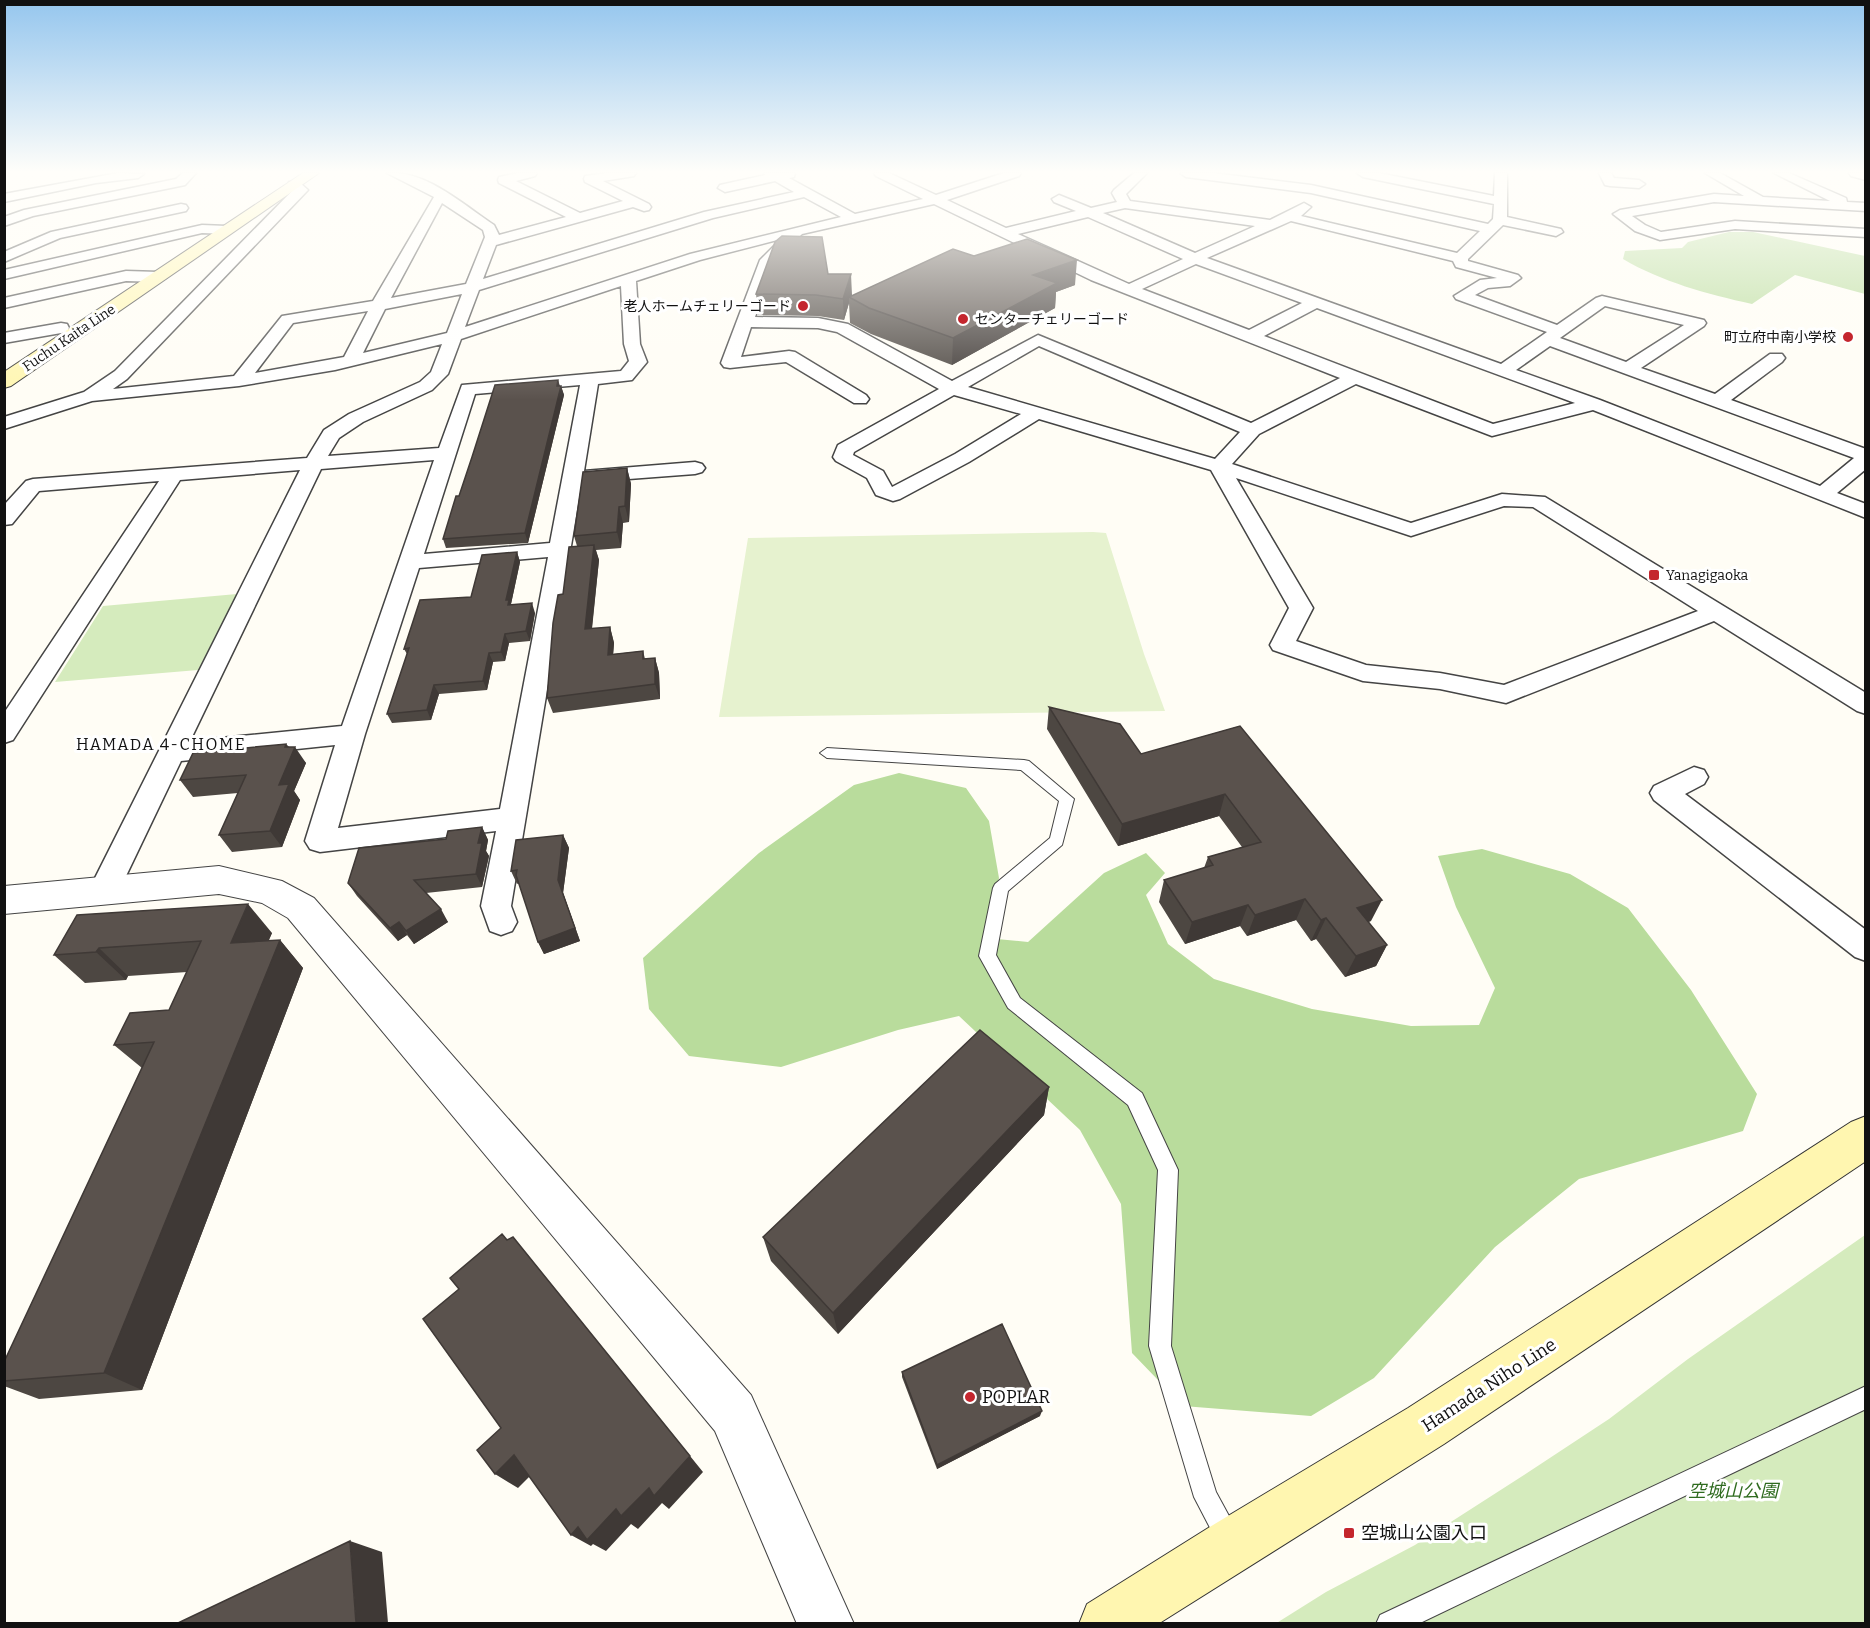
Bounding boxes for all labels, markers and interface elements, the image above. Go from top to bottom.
place label: 老人ホームチェリーゴード [623,298,791,315]
marker: 老人ホームチェリーゴード [796,299,810,313]
street label: Fuchu Kaita Line [19,301,119,375]
place label: センターチェリーゴード [975,311,1129,328]
marker: センターチェリーゴード [956,312,970,326]
place label: 町立府中南小学校 [1724,329,1836,346]
marker: 町立府中南小学校 [1841,330,1855,344]
place label: Yanagigaoka [1666,567,1749,584]
marker: Yanagigaoka [1647,568,1661,582]
district label: HAMADA 4-CHOME [76,735,246,754]
street label: Hamada Niho Line [1418,1333,1560,1437]
place label: POPLAR [982,1386,1050,1408]
marker: POPLAR [963,1390,977,1404]
park label: 空城山公園 [1688,1480,1781,1502]
place label: 空城山公園入口 [1361,1522,1487,1544]
marker: 空城山公園入口 [1342,1526,1356,1540]

